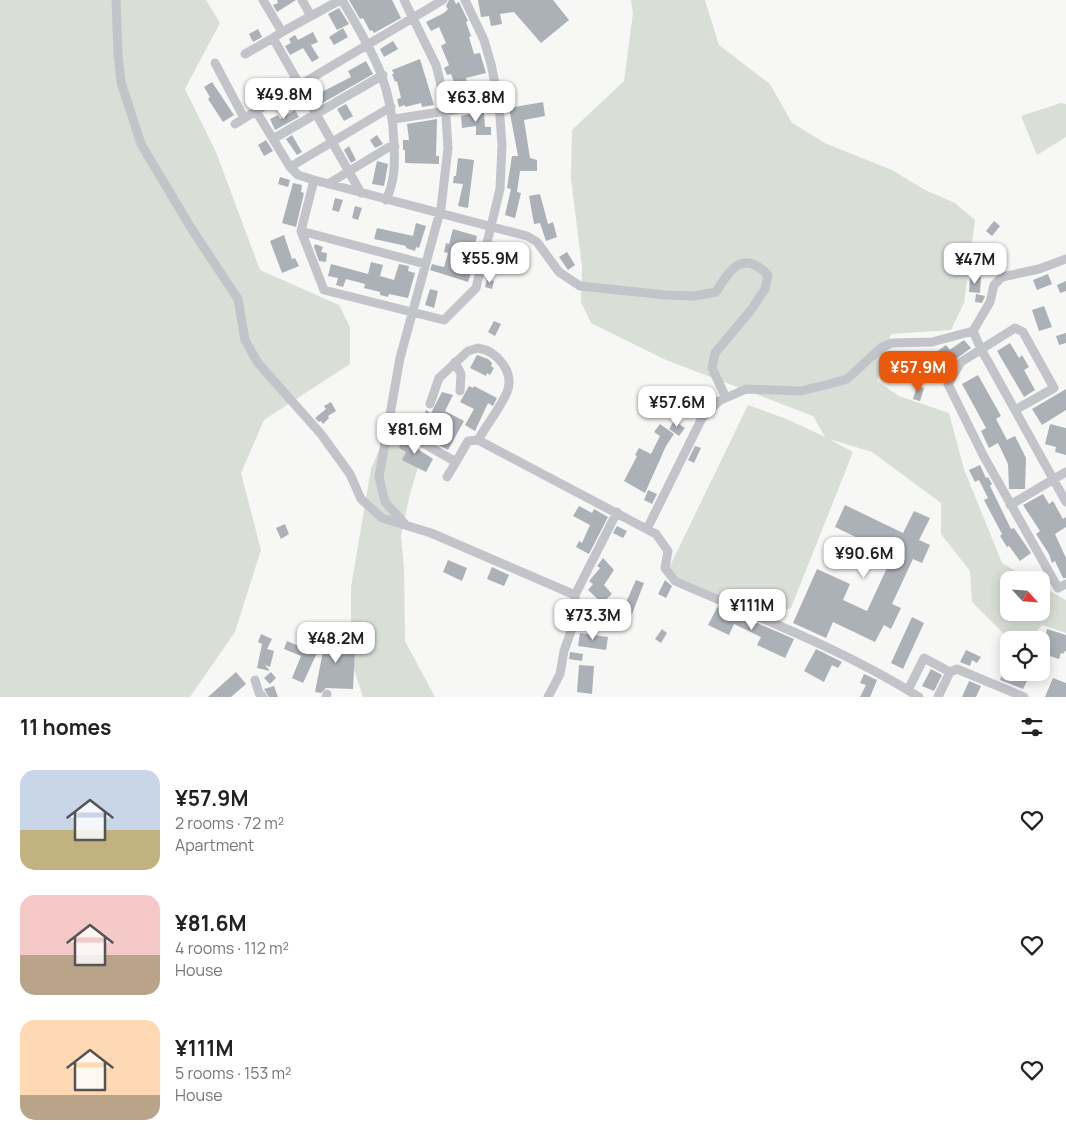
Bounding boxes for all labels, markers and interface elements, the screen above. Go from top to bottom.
pin: ¥49.8M [243,78,325,120]
pin: ¥63.8M [435,80,517,123]
text: ¥49.8M [256,83,312,105]
text: ¥63.8M [447,86,505,108]
pin: ¥55.9M [449,242,531,284]
pin: ¥47M [945,242,1005,285]
text: ¥55.9M [461,247,519,269]
text: ¥47M [955,248,995,270]
pin: ¥57.9M [877,350,959,393]
text: ¥57.9M [890,356,946,378]
pin: ¥57.6M [636,386,718,428]
text: ¥57.6M [649,391,705,413]
pin: ¥81.6M [374,412,456,455]
text: ¥81.6M [388,418,442,440]
pin: ¥90.6M [823,536,905,579]
text: ¥90.6M [835,542,893,564]
north arrow [1000,571,1050,621]
map controls [1000,571,1050,681]
pin: ¥111M [717,588,787,631]
text: ¥111M [730,594,774,616]
pin: ¥73.3M [552,598,634,641]
text: ¥73.3M [565,604,621,626]
pin: ¥48.2M [295,622,377,664]
text: ¥48.2M [308,627,364,649]
button: locate [1000,631,1050,681]
text: 11 homes [20,713,111,741]
icon: filters [1018,713,1046,741]
text: ¥57.9M [175,784,248,812]
icon: home [60,790,120,850]
icon: heart [1018,806,1046,834]
text: 2 rooms · 72 m² [175,812,284,834]
text: Apartment [175,834,254,856]
text: ¥81.6M [175,909,246,937]
icon: home [60,915,120,975]
icon: heart [1018,931,1046,959]
text: 4 rooms · 112 m² [175,937,289,959]
text: House [175,959,223,981]
text: ¥111M [175,1034,233,1062]
icon: home [60,1040,120,1100]
icon: heart [1018,1056,1046,1084]
text: 5 rooms · 153 m² [175,1062,291,1084]
text: House [175,1084,223,1106]

